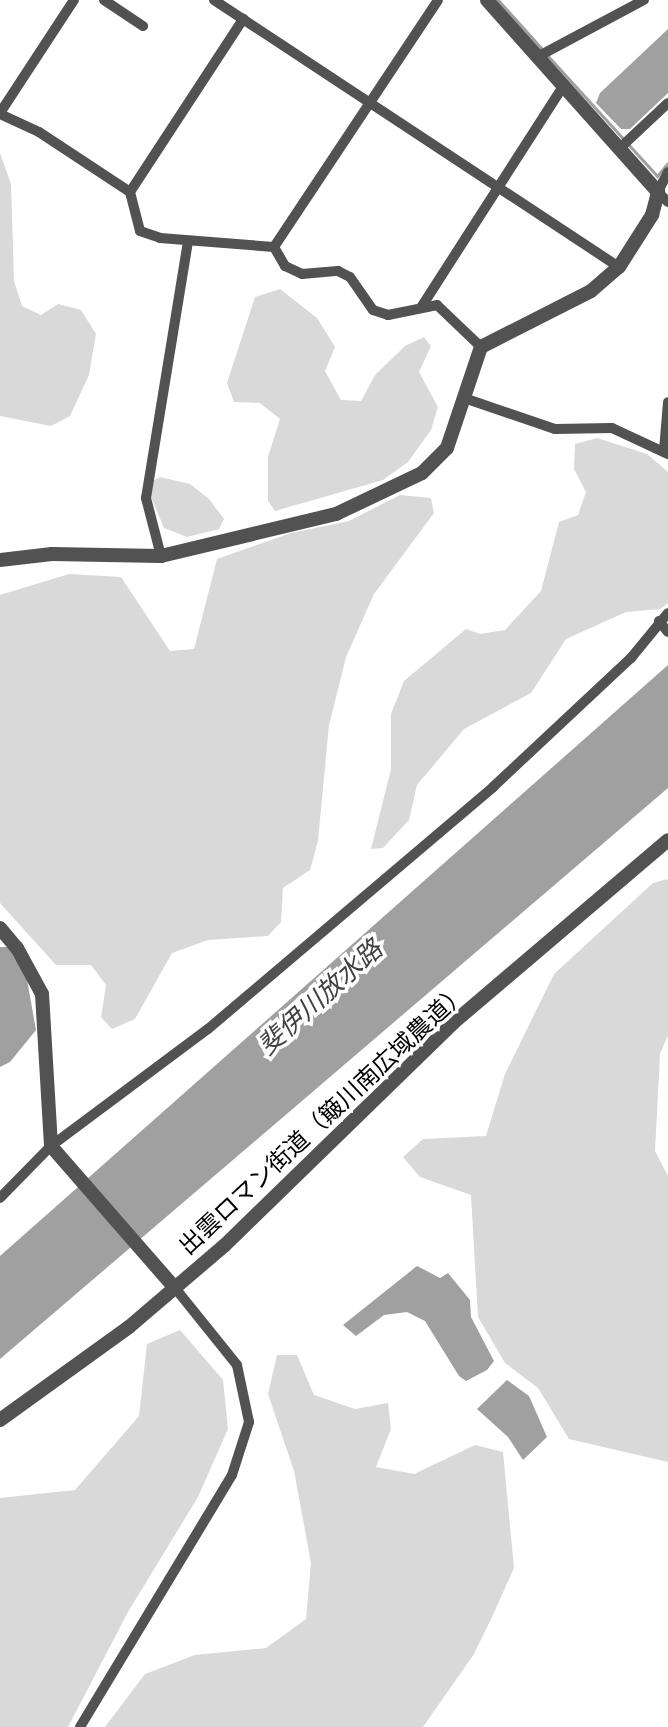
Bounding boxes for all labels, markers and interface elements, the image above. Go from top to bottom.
water label: 斐伊川放水路 [252,933,388,1061]
street label: 出雲ロマン街道（簸川南広域農道） [173,978,473,1260]

